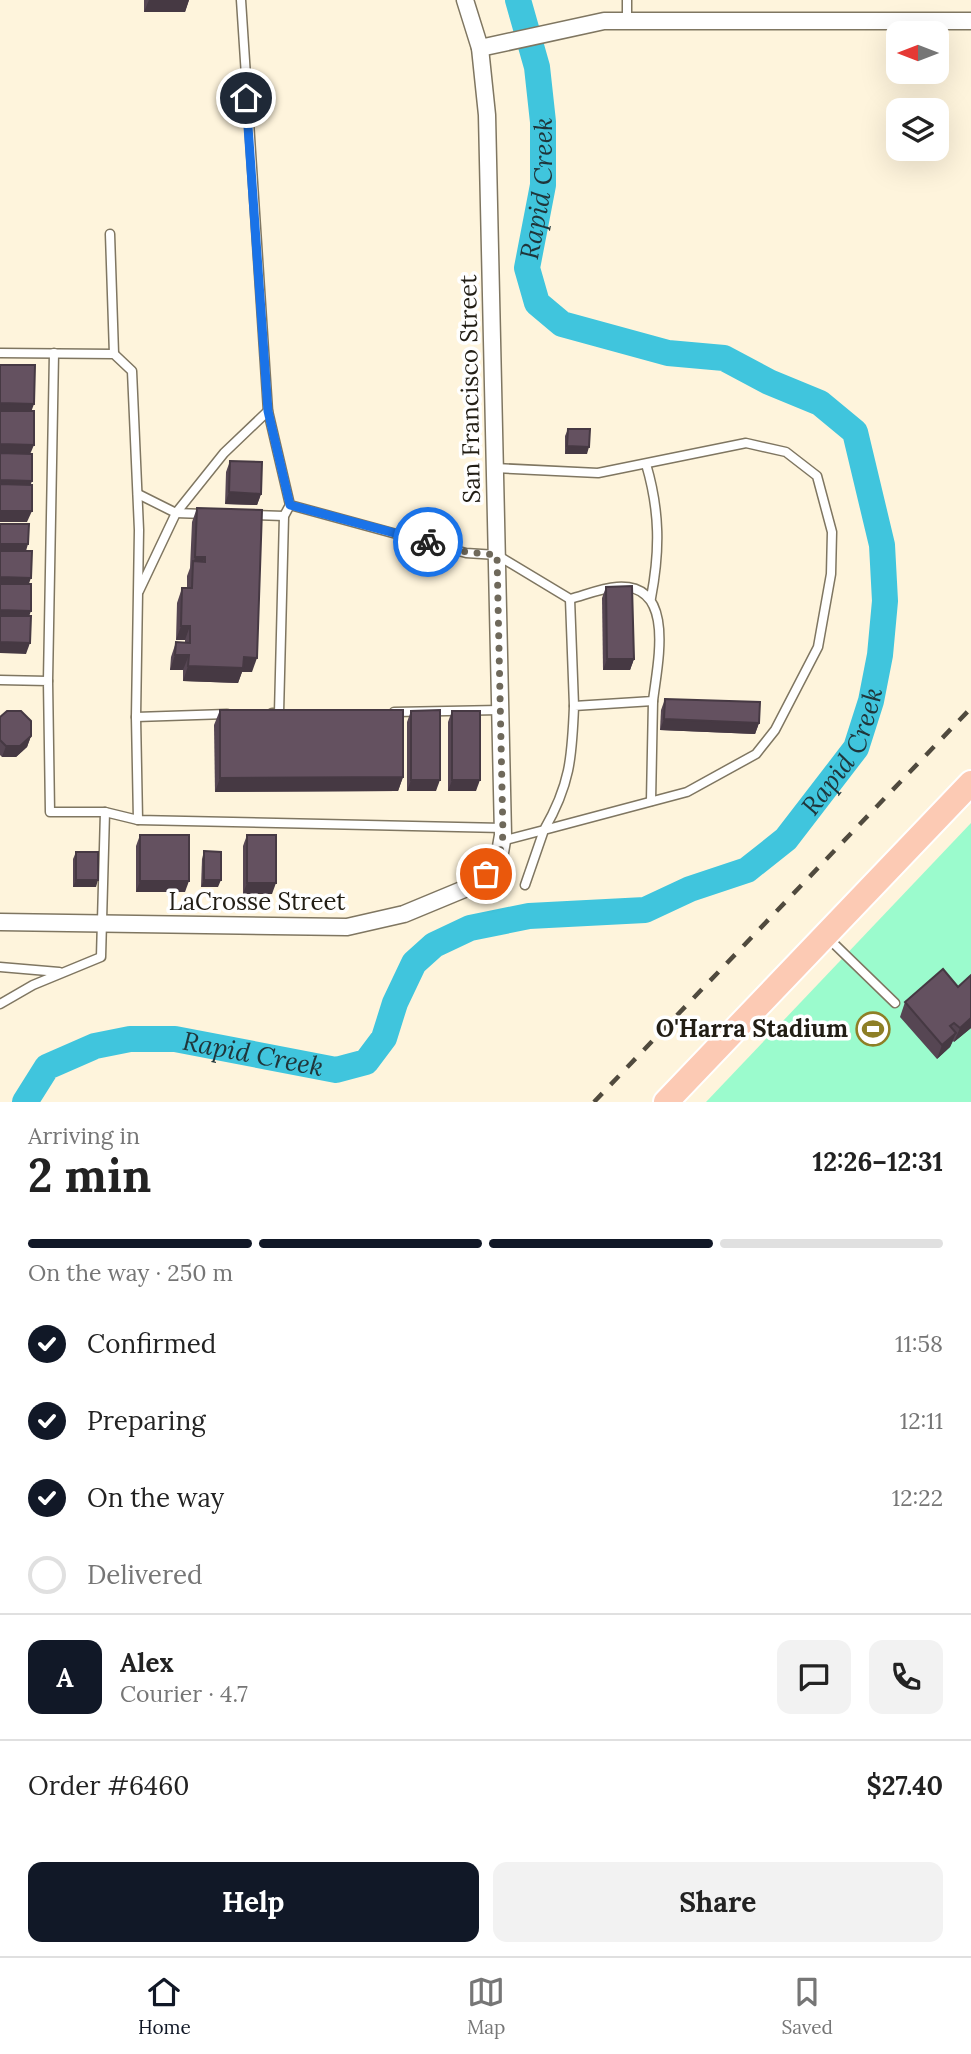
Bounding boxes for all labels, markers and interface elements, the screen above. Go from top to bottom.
north arrow [886,21,948,84]
map controls [886,21,949,161]
pin [216,68,276,128]
icon: home [227,79,265,117]
button: layers [886,98,949,161]
water label: Rapid Creek [512,117,559,262]
street label: San Francisco Street [452,274,487,504]
courier [393,507,463,577]
icon: bike [409,523,447,561]
water label: Rapid Creek [794,685,889,821]
pin [456,844,516,904]
icon: bag [467,855,505,893]
street label: LaCrosse Street [168,886,346,917]
sports icon: O'Harra Stadium [854,1010,892,1048]
place label: O'Harra Stadium [656,1013,848,1044]
water label: Rapid Creek [180,1024,326,1083]
text: Arriving in [28,1121,140,1150]
text: 12:26–12:31 [813,1145,943,1178]
text: 2 min [28,1146,151,1205]
text: On the way · 250 m [28,1258,233,1287]
icon: check [28,1325,66,1363]
text: Confirmed [87,1327,216,1360]
text: 11:58 [895,1329,943,1358]
icon: check [28,1402,66,1440]
text: Preparing [87,1404,206,1437]
text: 12:11 [900,1406,943,1435]
icon: check [28,1479,66,1517]
text: On the way [87,1481,224,1514]
text: 12:22 [892,1483,943,1512]
text: Delivered [87,1558,203,1591]
button: chat [777,1640,851,1714]
button: phone [869,1640,943,1714]
text: Alex [120,1646,174,1679]
text: A [56,1661,74,1694]
text: Courier · 4.7 [120,1679,248,1708]
text: Order #6460 [28,1769,189,1802]
text: $27.40 [866,1769,943,1802]
button: Help [28,1862,479,1942]
button: Share [493,1862,943,1942]
tab: Home [138,1973,191,2039]
tab: Map [467,1973,505,2039]
tab: Saved [782,1973,833,2039]

